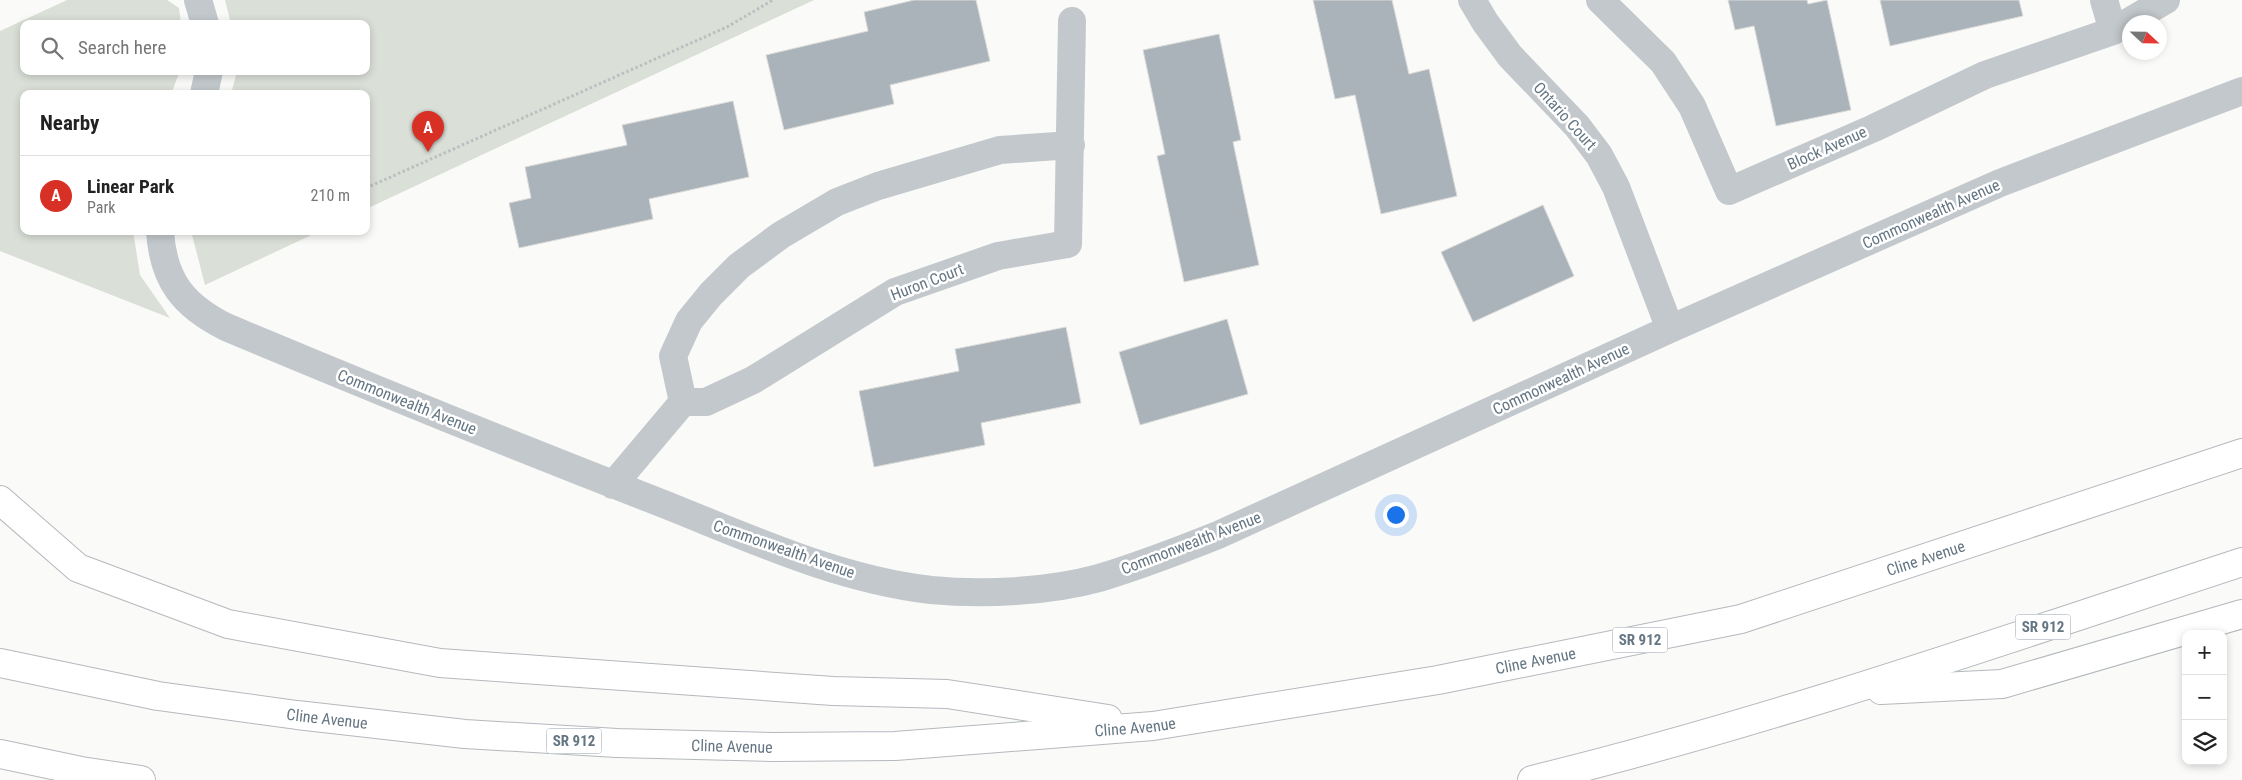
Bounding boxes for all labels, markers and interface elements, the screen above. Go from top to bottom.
north arrow [2122,15,2167,60]
search box [20,20,370,75]
icon: search [38,34,66,62]
text: Search here [78,36,166,59]
street label: Ontario Court [1530,78,1601,154]
text: Nearby [40,111,99,135]
pin: A [412,111,444,152]
street label: Block Avenue [1784,122,1870,174]
text: Linear Park [87,175,174,198]
street label: Commonwealth Avenue [1859,175,2003,253]
text: A [51,186,61,205]
text: 210 m [311,186,350,205]
text: Park [87,198,116,217]
street label: Huron Court [888,259,966,305]
street label: Commonwealth Avenue [1490,339,1632,419]
street label: Commonwealth Avenue [335,365,479,439]
your location [1383,502,1409,528]
street label: Commonwealth Avenue [1118,508,1264,578]
street label: Commonwealth Avenue [711,516,857,582]
street label: Cline Avenue [1884,536,1967,580]
road number: SR 912 [2016,614,2070,640]
road number: SR 912 [1612,628,1668,652]
map controls [2182,630,2227,765]
button: + [2182,630,2227,675]
street label: Cline Avenue [1494,643,1577,678]
button: − [2182,675,2227,720]
street label: Cline Avenue [285,704,369,732]
street label: Cline Avenue [1094,713,1177,740]
button: layers [2182,720,2227,765]
road number: SR 912 [546,728,602,754]
street label: Cline Avenue [691,735,773,756]

